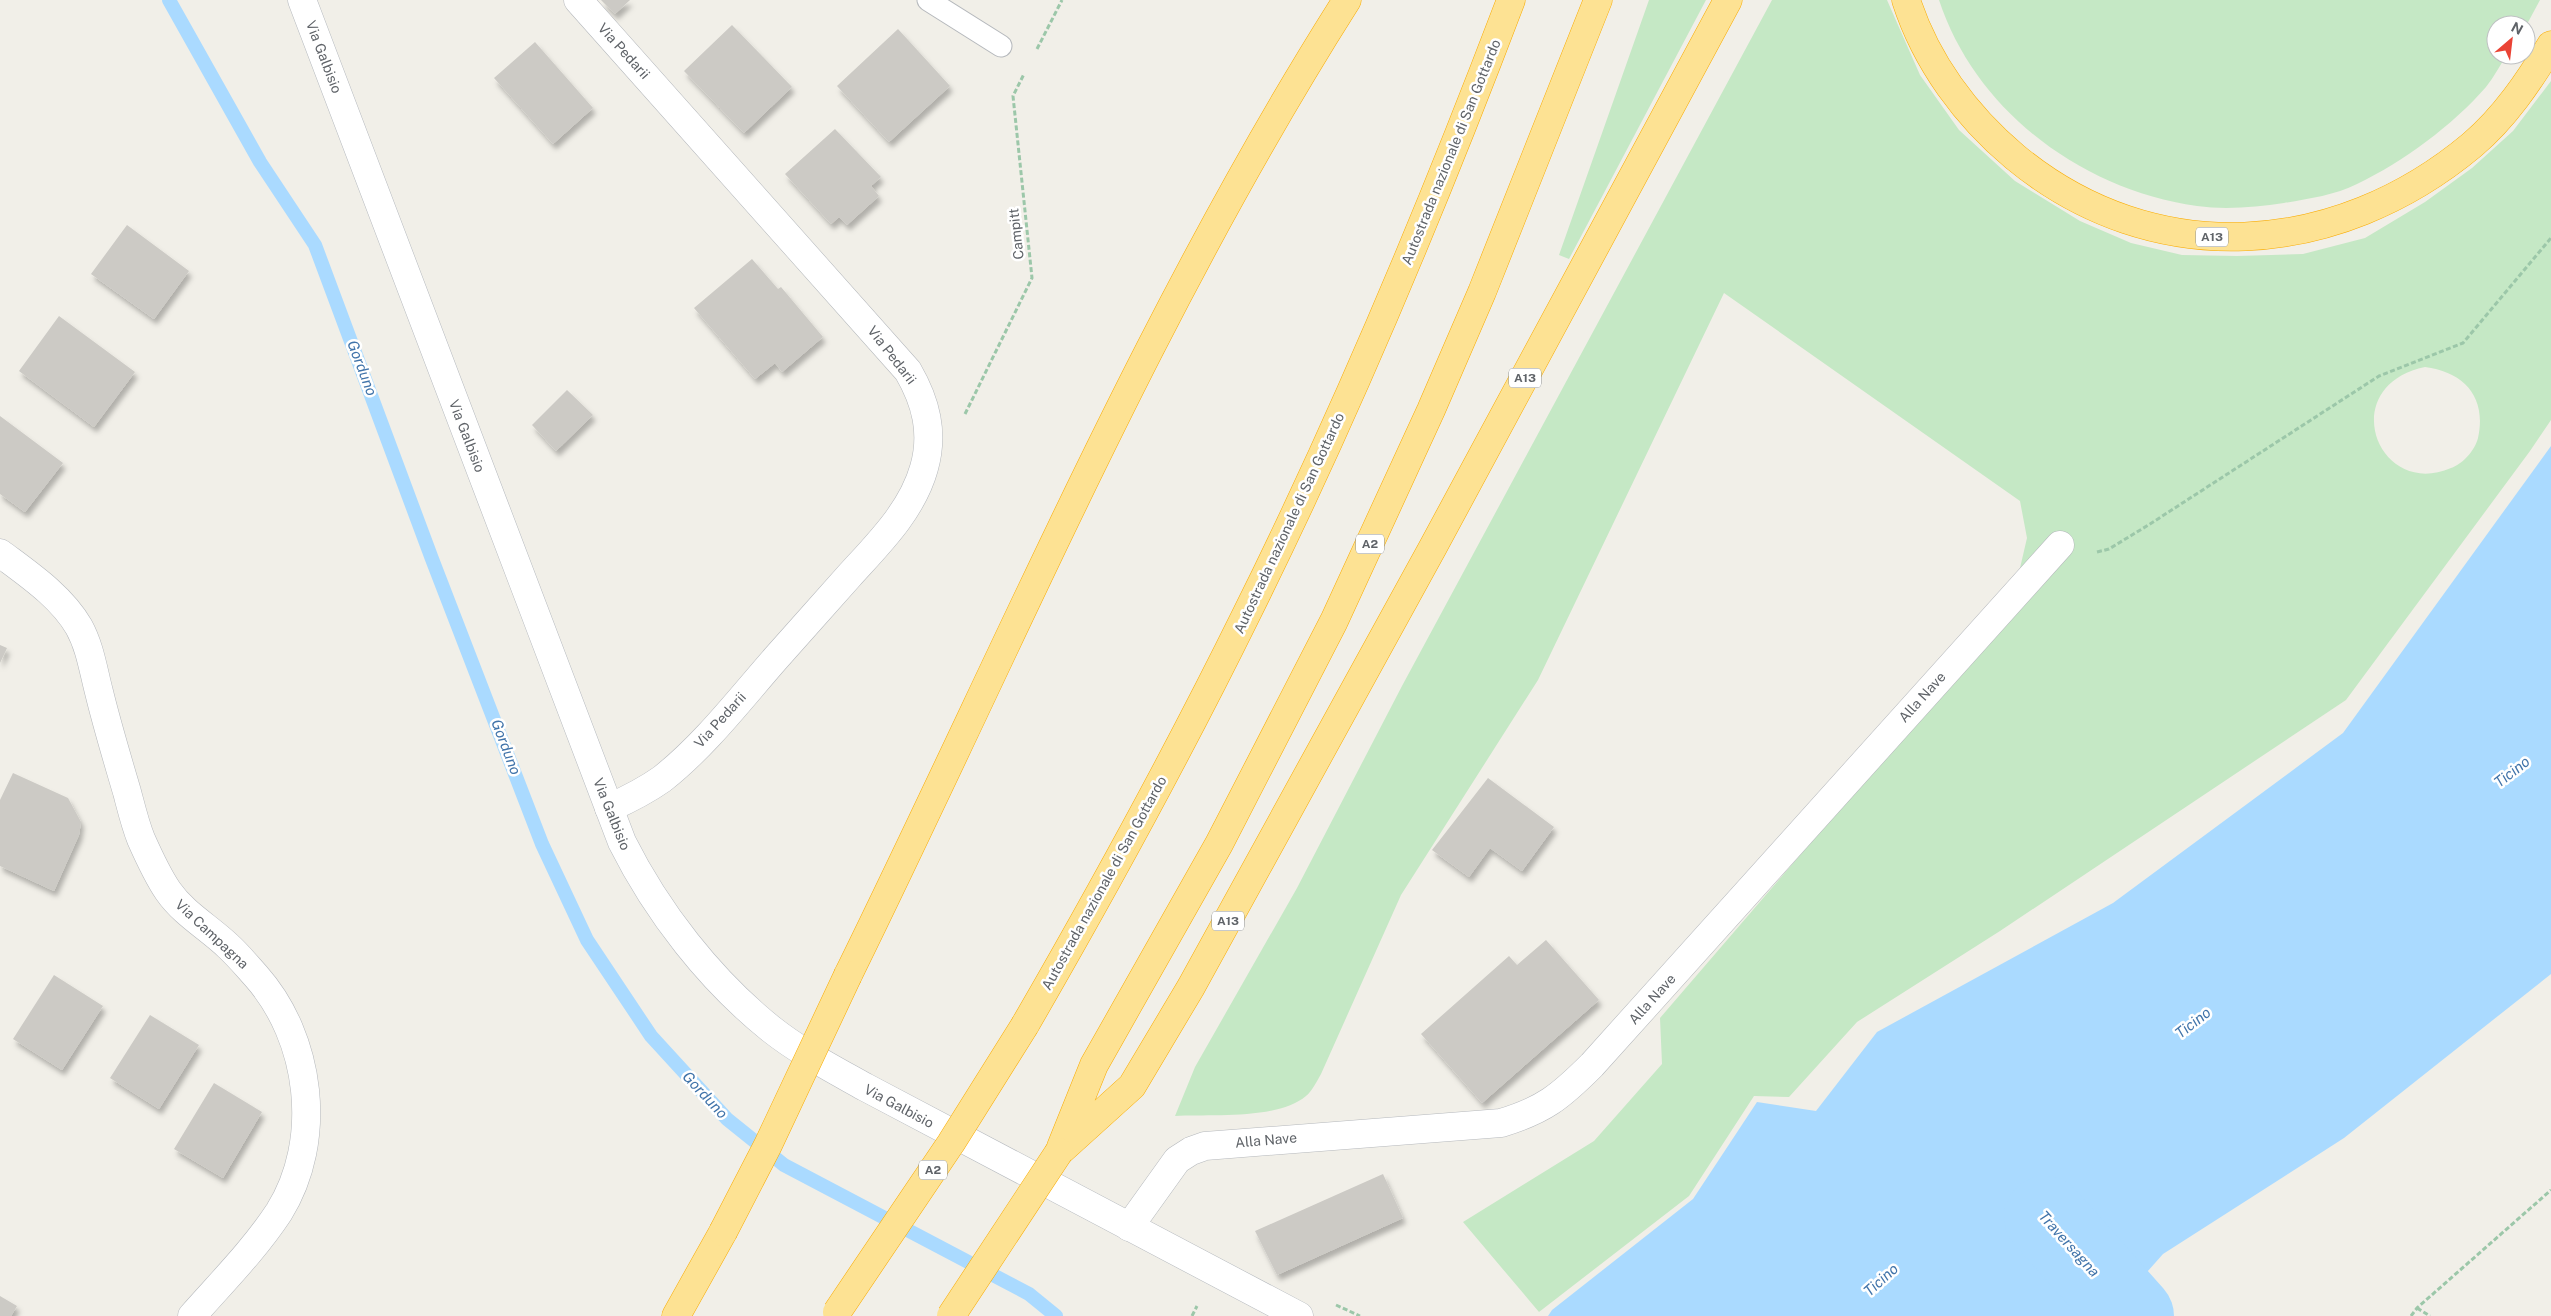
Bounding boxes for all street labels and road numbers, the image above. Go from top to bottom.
street label: Via Galbisio [303,18,345,96]
street label: Via Pedarii [595,20,653,82]
street label: Autostrada nazionale di San Gottardo [1398,37,1504,267]
street label: Campitt [1005,208,1027,260]
road number: A13 [2196,228,2228,246]
street label: Via Pedarii [864,323,920,387]
road number: A13 [1509,368,1541,388]
street label: Via Galbisio [446,397,488,475]
street label: Autostrada nazionale di San Gottardo [1231,410,1347,636]
road number: A2 [1356,534,1384,554]
street label: Alla Nave [1895,669,1949,725]
street label: Via Pedarii [691,689,749,751]
street label: Autostrada nazionale di San Gottardo [1038,773,1170,993]
street label: Via Galbisio [590,776,634,853]
street label: Via Campagna [172,896,252,972]
road number: A13 [1212,911,1244,930]
street label: Alla Nave [1625,971,1679,1027]
street label: Via Galbisio [861,1081,937,1131]
street label: Alla Nave [1234,1129,1298,1151]
road number: A2 [919,1160,947,1180]

